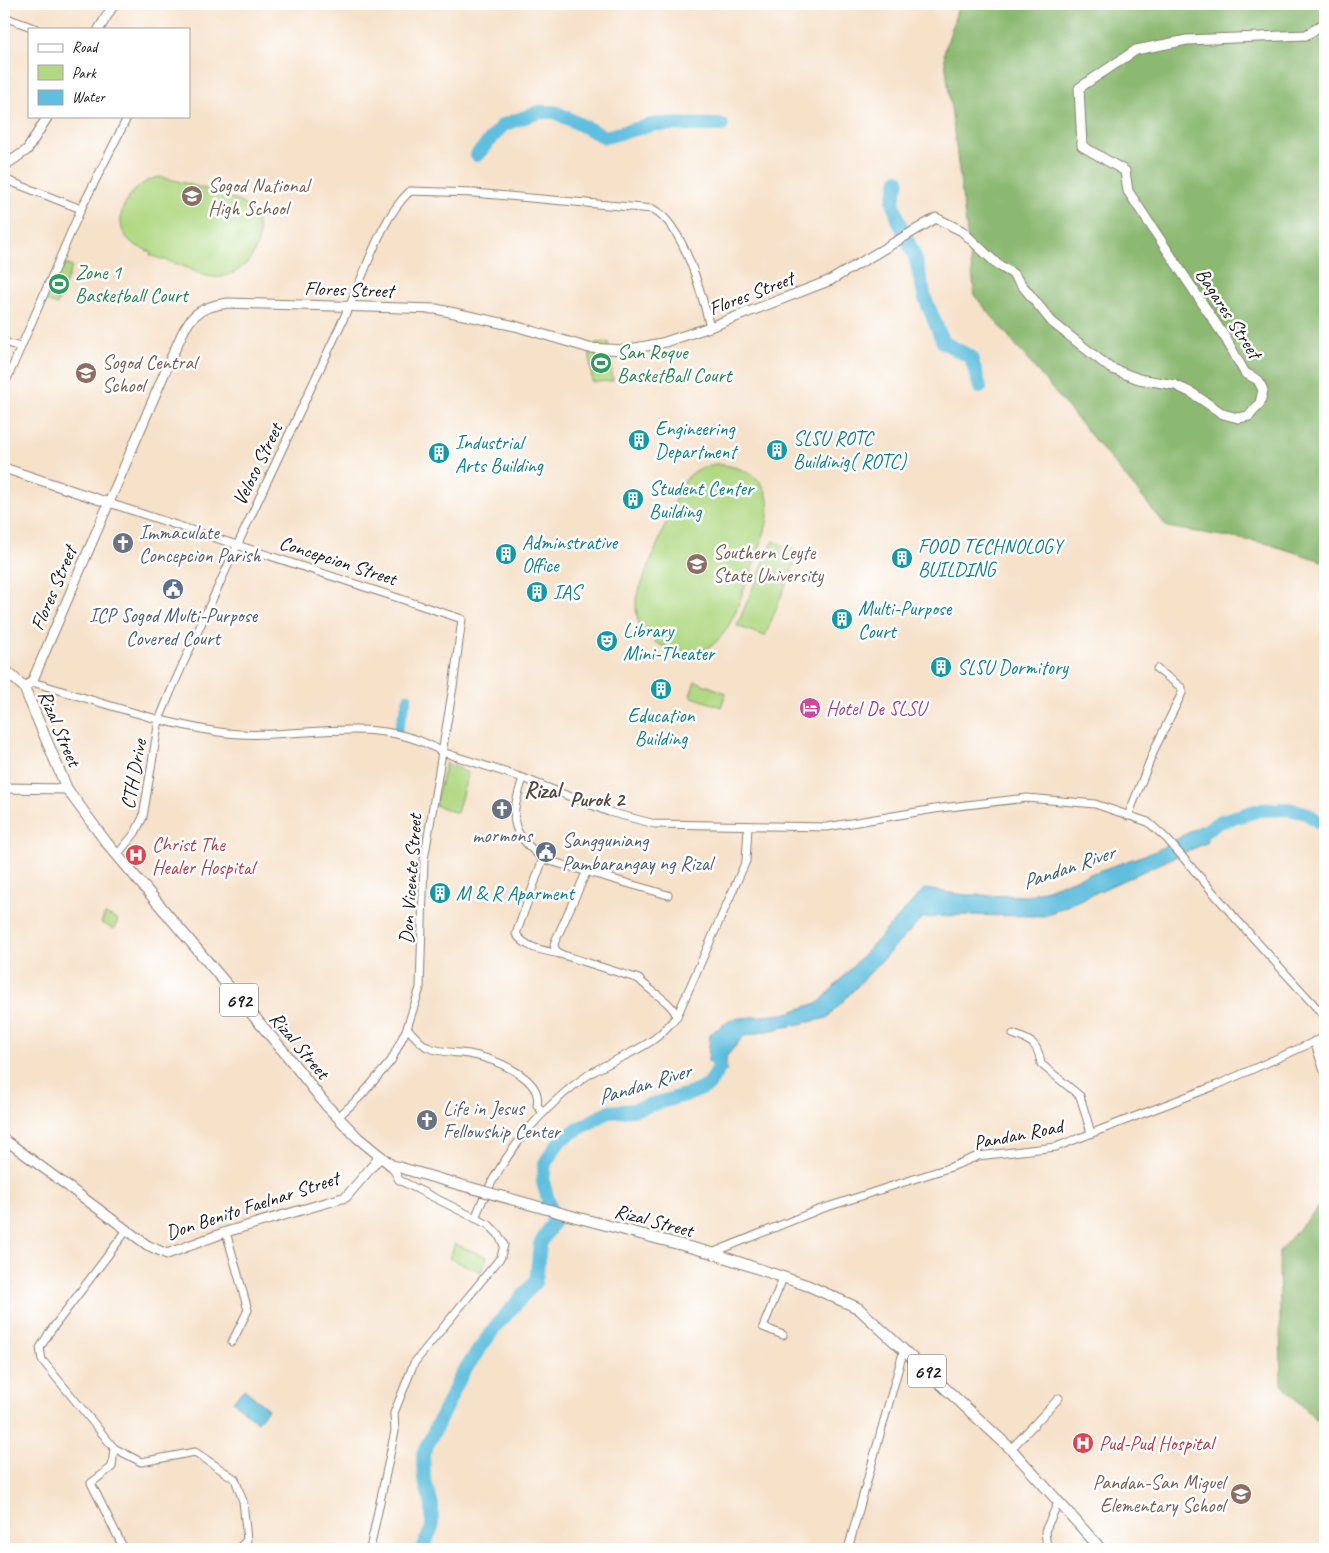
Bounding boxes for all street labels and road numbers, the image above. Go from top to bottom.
street label: Bagares Street [1190,263,1269,366]
street label: Flores Street [705,265,800,321]
street label: Flores Street [304,275,397,304]
street label: Veloso Street [227,417,289,509]
street label: Concepcion Street [276,530,402,592]
street label: Flores Street [25,539,84,634]
street label: Rizal Street [32,686,88,772]
street label: CTH Drive [115,736,152,811]
street label: Don Vicente Street [394,811,428,945]
road number: 692 [220,984,258,1016]
street label: Rizal Street [264,1007,336,1086]
street label: Pandan Road [971,1113,1068,1155]
street label: Don Benito Faelnar Street [163,1165,345,1245]
street label: Rizal Street [612,1198,698,1244]
road number: 692 [908,1354,946,1388]

